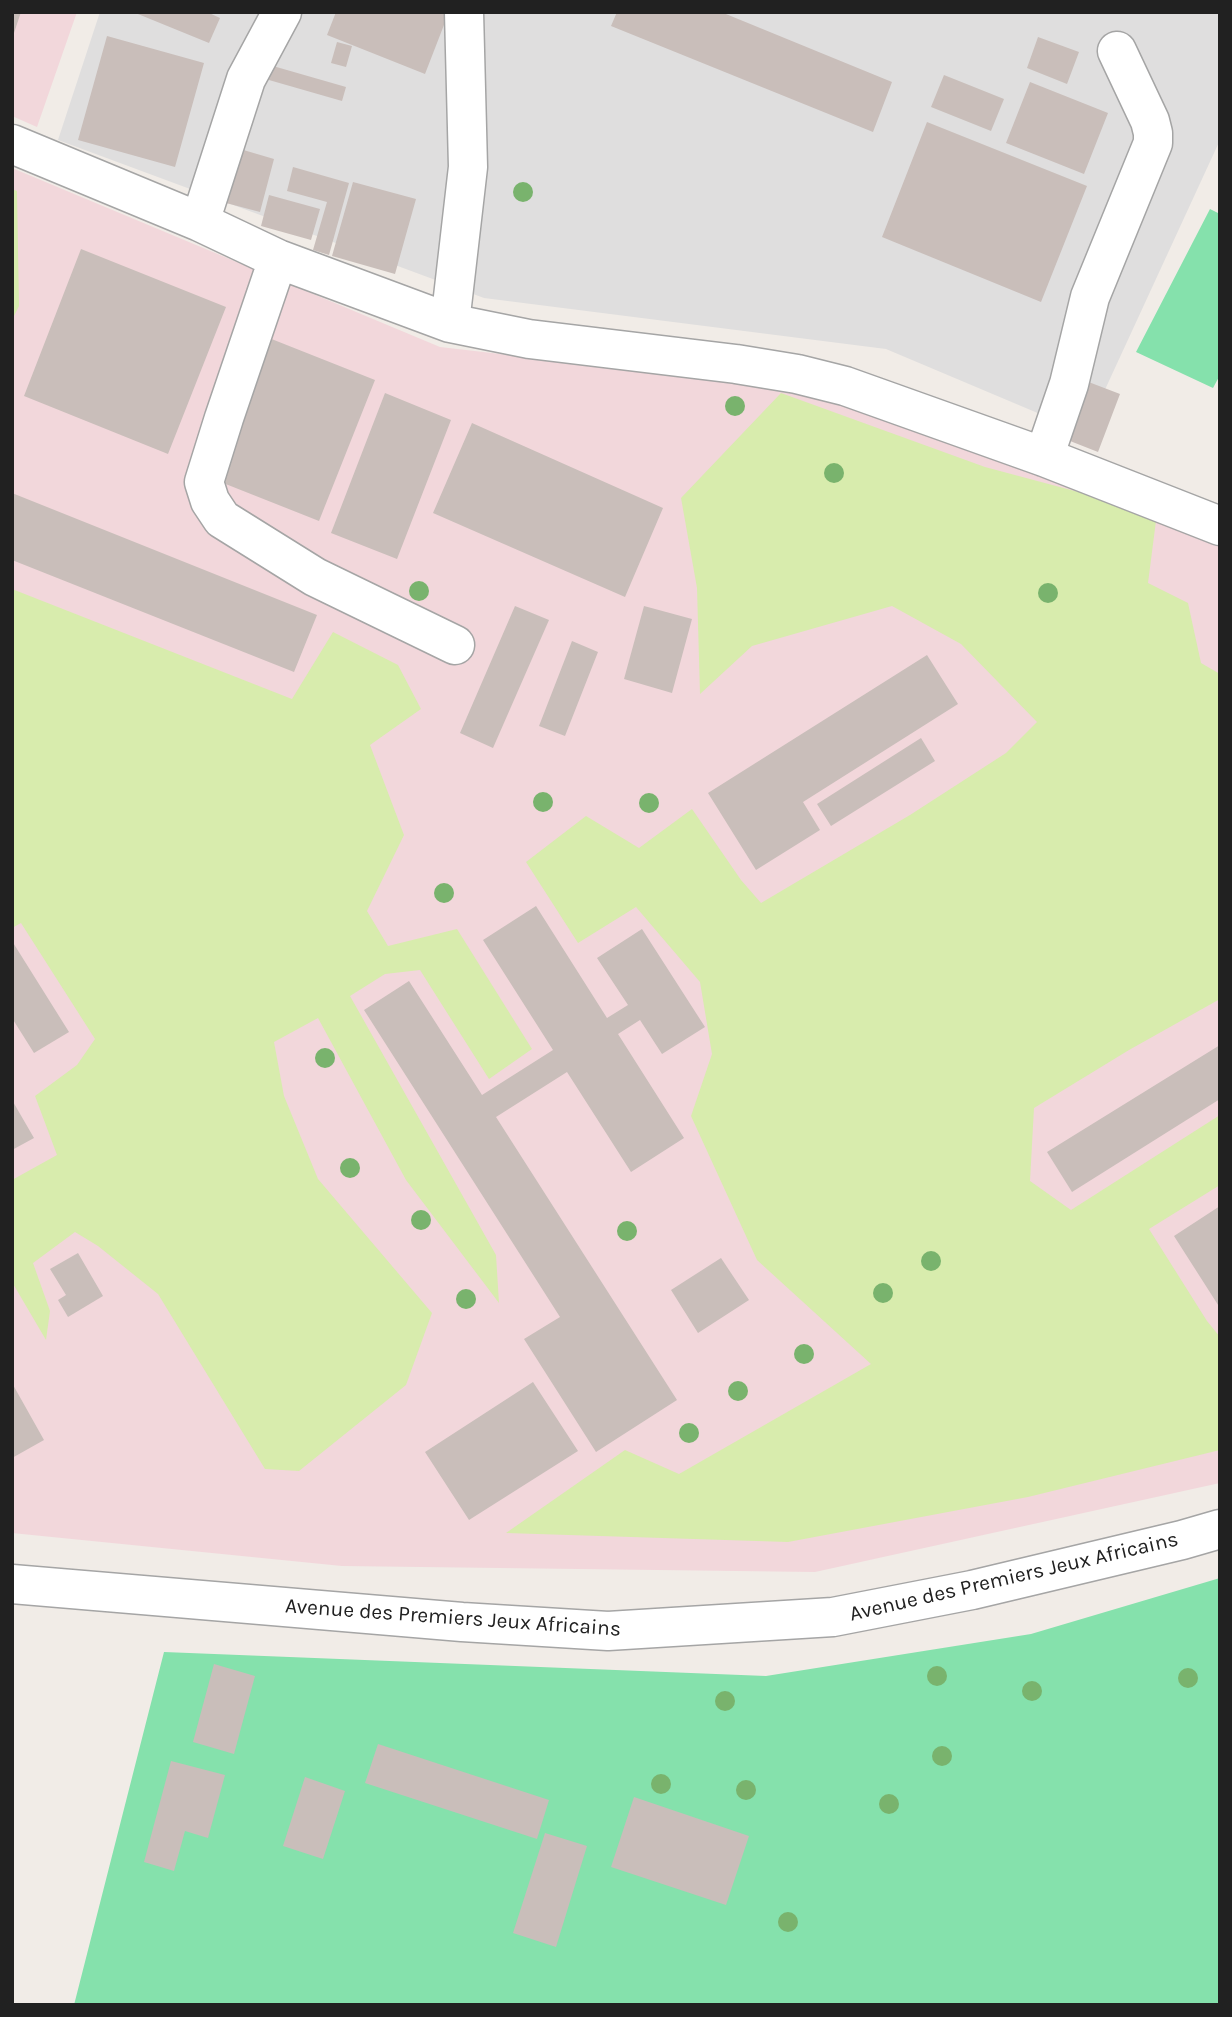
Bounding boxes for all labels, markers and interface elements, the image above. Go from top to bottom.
street label: Avenue des Premiers Jeux Africains [847,1527,1181,1627]
street label: Avenue des Premiers Jeux Africains [284,1594,622,1642]

